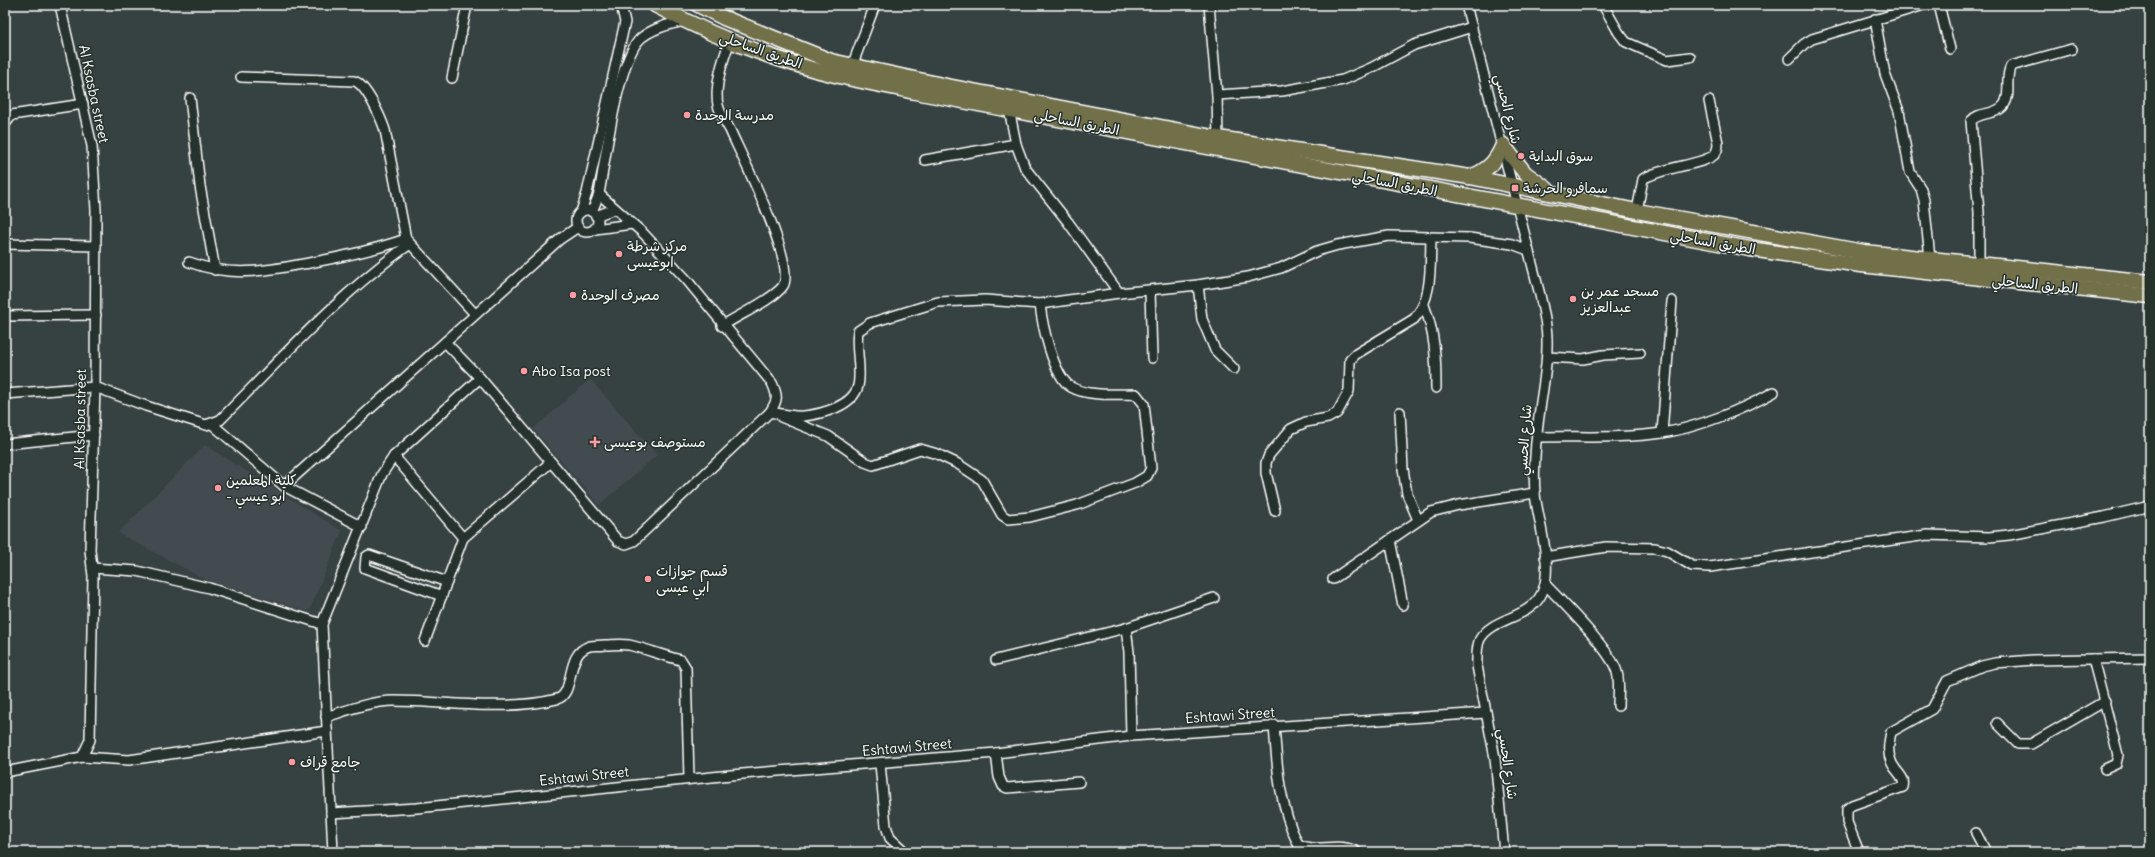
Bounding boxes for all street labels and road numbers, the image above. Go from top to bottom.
street label: الطريق الساحلي [716,27,805,76]
street label: Al Ksasba street [75,43,113,145]
street label: شارع الحسي [1487,72,1525,147]
street label: الطريق الساحلي [1032,105,1121,143]
street label: الطريق الساحلي [1350,166,1439,204]
street label: الطريق الساحلي [1668,226,1757,262]
street label: الطريق الساحلي [1991,271,2079,301]
street label: Al Ksasba street [70,369,90,469]
street label: شارع الحسي [1513,404,1539,477]
street label: Eshtawi Street [1184,703,1276,727]
street label: شارع الحسي [1490,727,1522,801]
street label: Eshtawi Street [861,734,953,760]
street label: Eshtawi Street [538,762,630,790]

